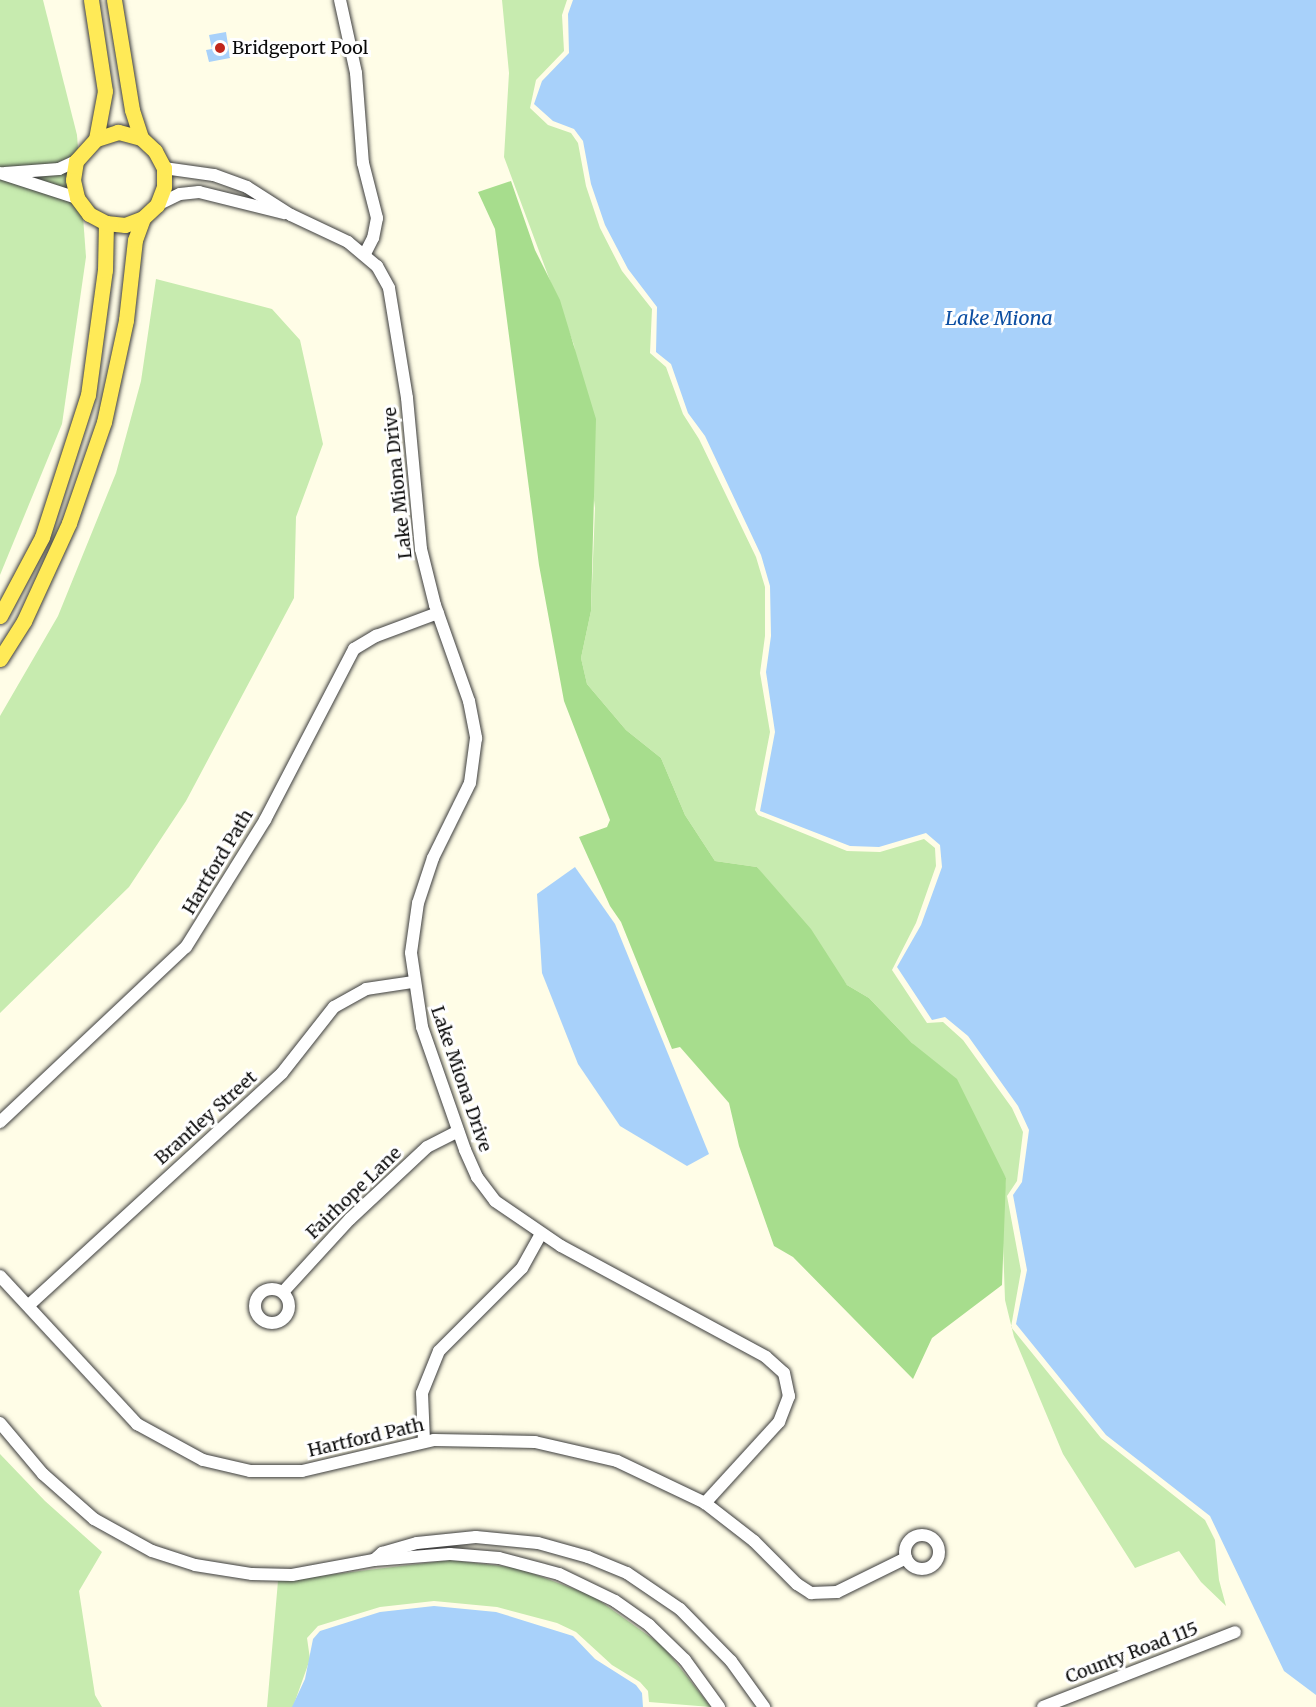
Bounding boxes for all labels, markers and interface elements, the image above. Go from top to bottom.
place label: Bridgeport Pool [232,37,368,59]
marker: Bridgeport Pool [213,41,227,55]
water label: Lake Miona [945,305,1053,329]
street label: Lake Miona Drive [379,406,417,560]
street label: Hartford Path [178,806,258,918]
street label: Lake Miona Drive [426,1003,496,1155]
street label: Brantley Street [151,1067,261,1169]
street label: Fairhope Lane [302,1142,406,1244]
street label: Hartford Path [306,1414,426,1462]
street label: County Road 115 [1063,1618,1201,1688]

